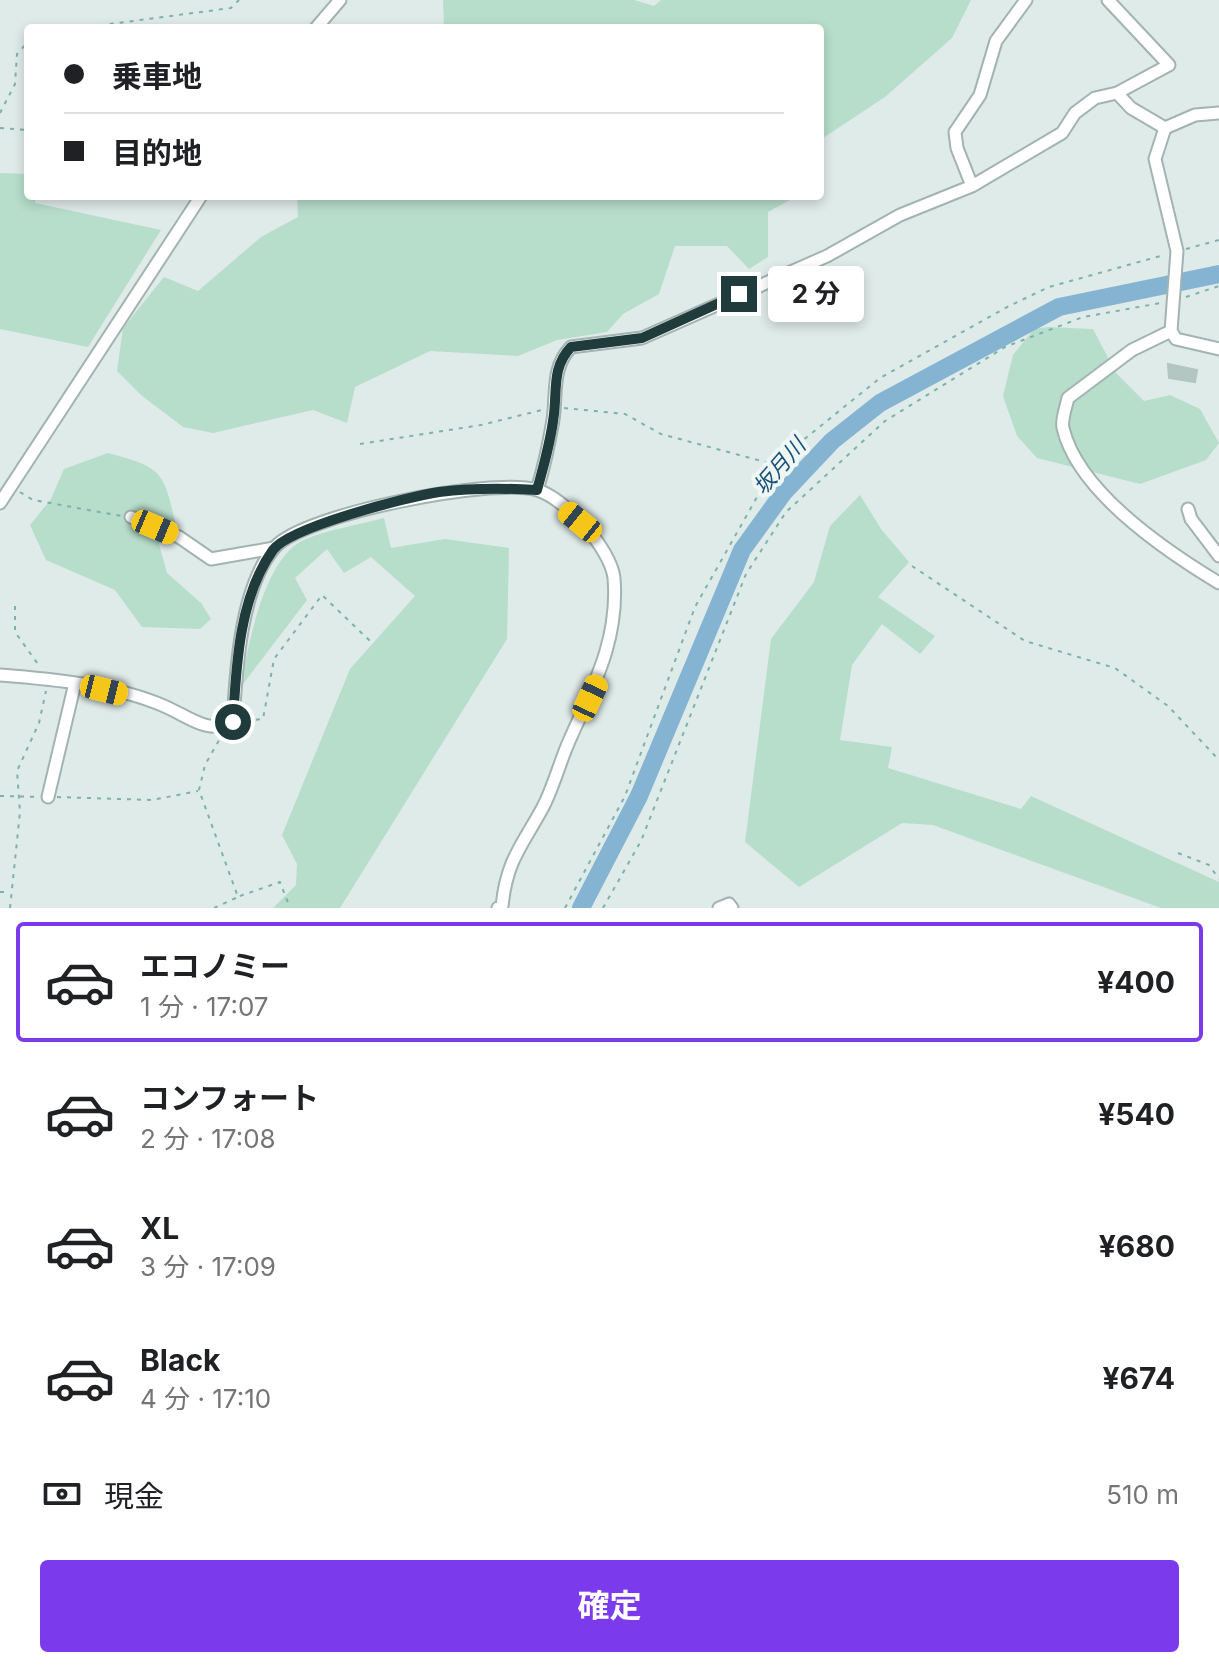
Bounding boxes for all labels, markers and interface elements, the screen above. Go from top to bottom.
text: 乗車地 [112,58,202,94]
text: 目的地 [112,135,202,171]
callout: 2 分 [767,266,863,322]
route end [721,276,757,312]
text: 2 分 [792,278,840,309]
water label: 坂月川 [748,431,812,499]
car [554,498,606,546]
car [128,507,182,547]
car [569,671,611,725]
car [78,673,130,707]
route start [215,704,251,740]
icon: car [44,946,116,1018]
text: エコノミー [140,948,290,984]
text: ¥400 [1097,964,1175,1000]
text: 1 分 · 17:07 [140,991,269,1022]
icon: car [44,1078,116,1150]
text: コンフォート [140,1080,319,1116]
text: ¥540 [1098,1096,1175,1132]
text: 2 分 · 17:08 [140,1123,276,1154]
icon: car [44,1210,116,1282]
text: XL [140,1210,179,1246]
text: ¥680 [1099,1228,1175,1264]
text: 3 分 · 17:09 [140,1251,276,1282]
icon: car [44,1342,116,1414]
text: Black [140,1342,220,1378]
text: ¥674 [1102,1360,1175,1396]
text: 4 分 · 17:10 [140,1383,271,1414]
icon: cash [40,1472,84,1516]
text: 現金 [104,1478,164,1514]
text: 510 m [1106,1479,1179,1510]
button: 確定 [40,1560,1179,1652]

